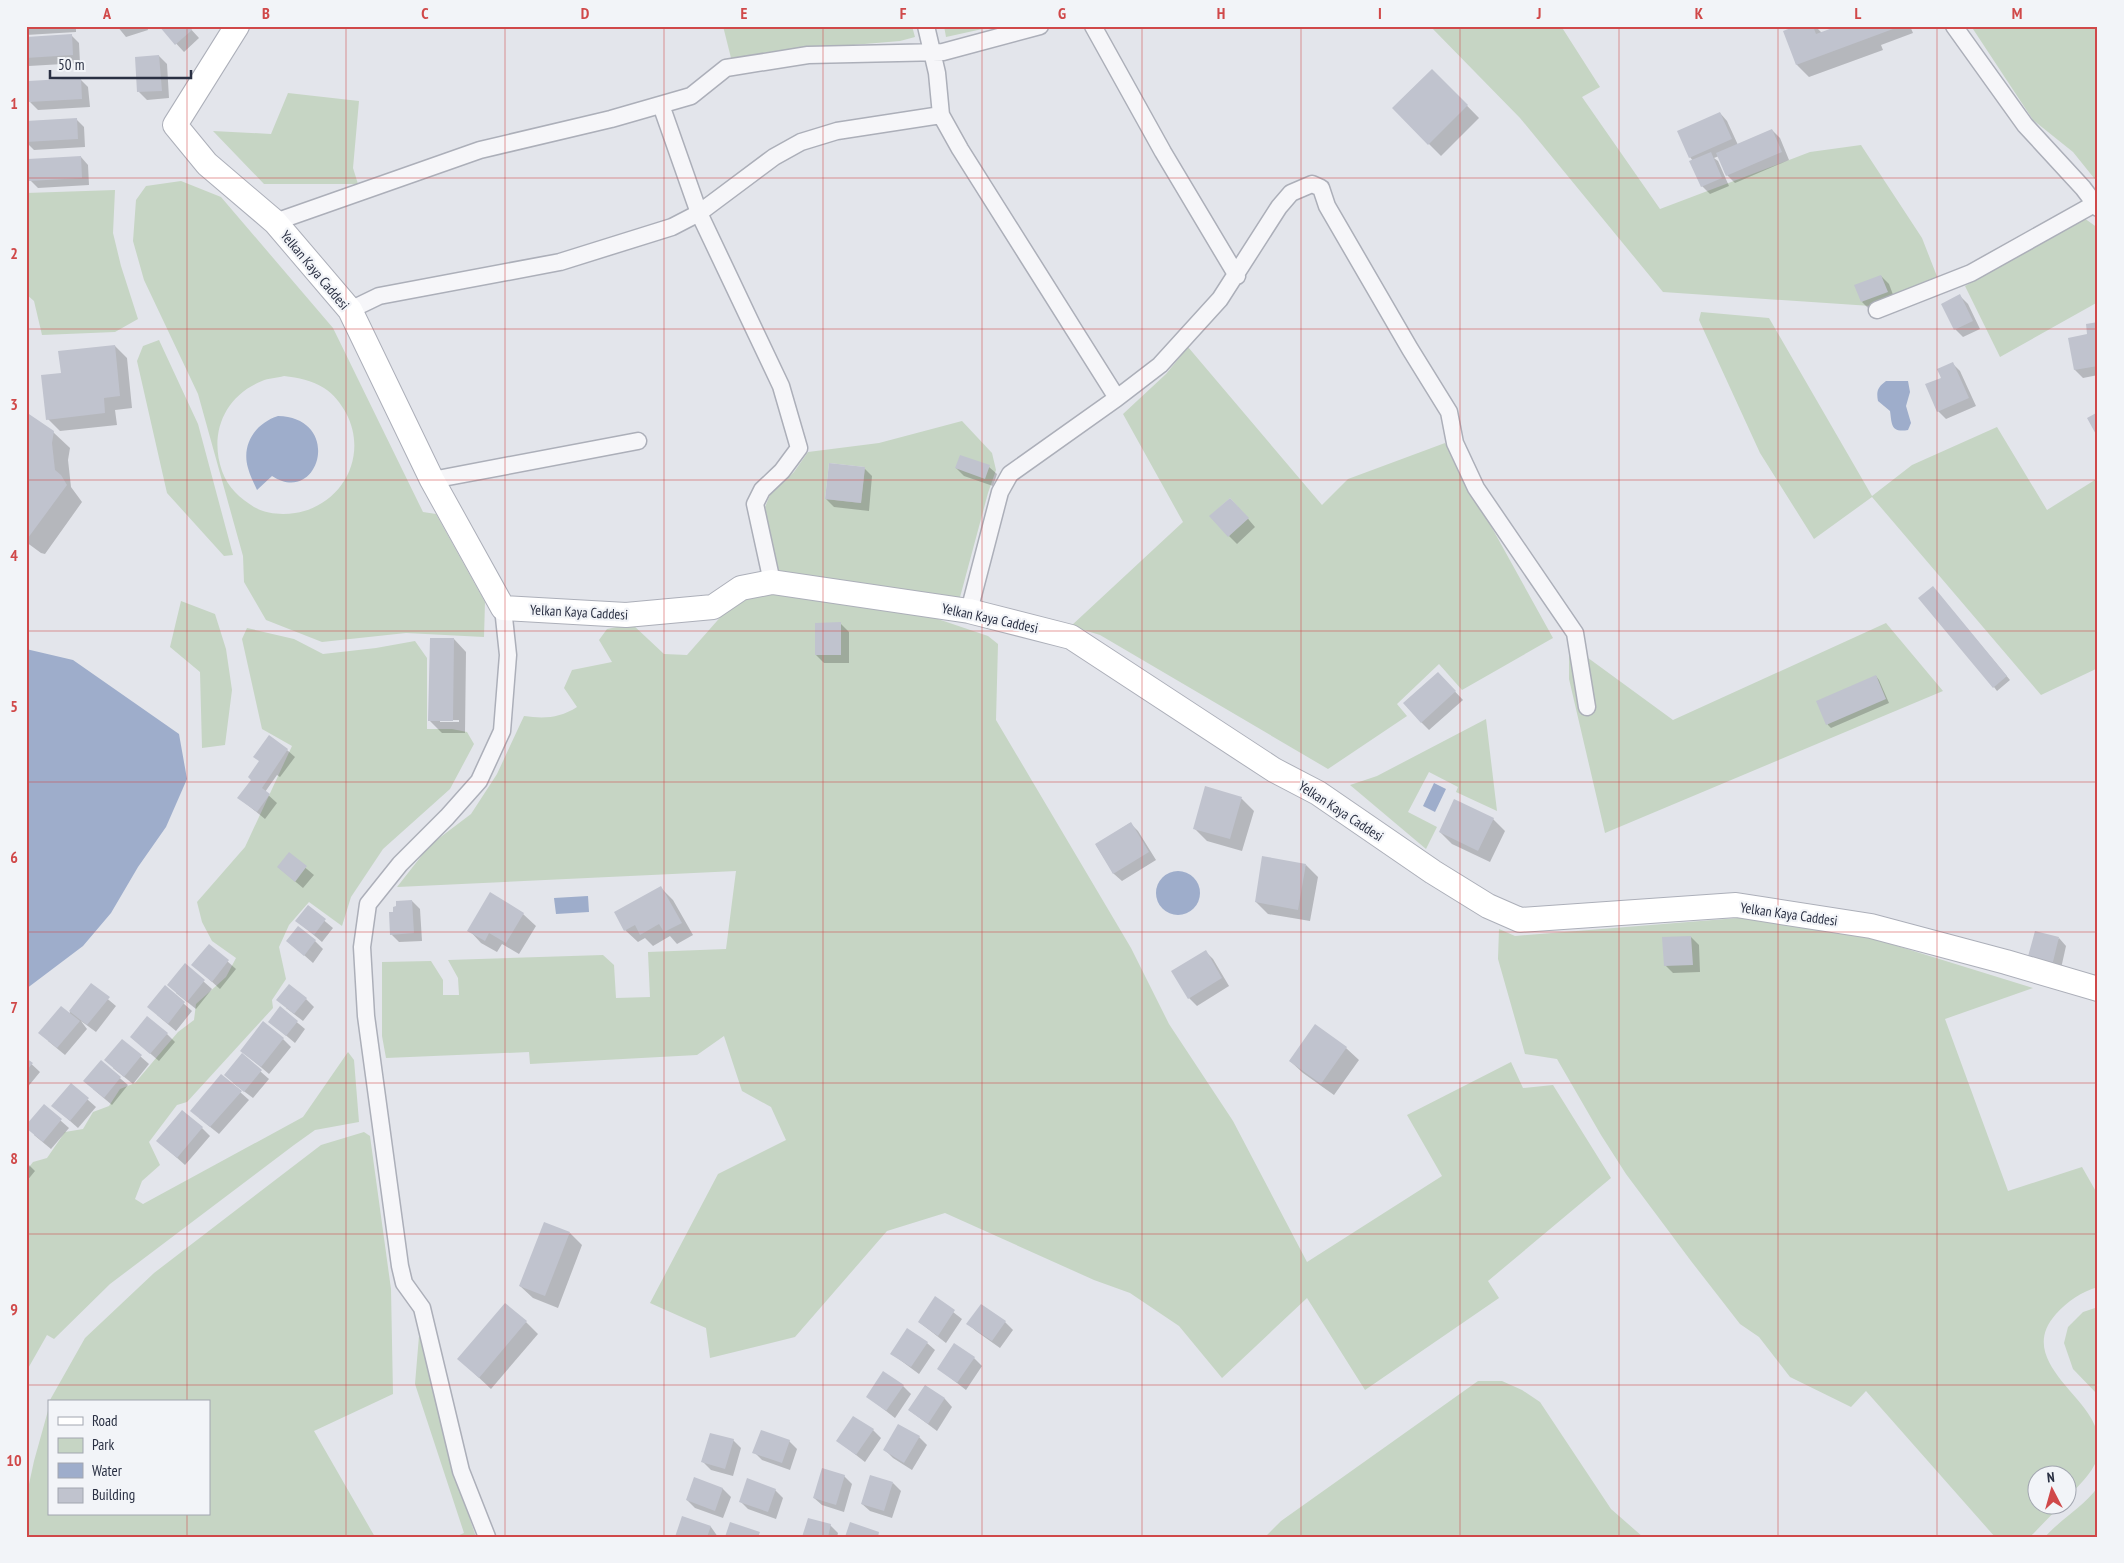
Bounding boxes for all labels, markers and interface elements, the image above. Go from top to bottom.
text: A [102,3,112,23]
text: B [262,3,270,23]
text: C [421,3,429,23]
text: D [581,3,590,23]
text: E [741,3,748,23]
text: F [900,3,907,23]
text: G [1058,3,1066,23]
text: H [1217,3,1225,23]
text: I [1378,3,1382,23]
text: J [1536,3,1541,23]
text: K [1695,3,1704,23]
text: L [1855,3,1862,23]
text: M [2012,3,2022,23]
scale bar [50,48,191,80]
text: 50 m [58,55,84,74]
text: 1 [10,93,18,113]
street label: Yelkan Kaya Caddesi [277,227,353,313]
text: 2 [10,243,18,263]
text: 3 [10,394,18,414]
text: 4 [10,545,18,565]
street label: Yelkan Kaya Caddesi [940,599,1040,637]
street label: Yelkan Kaya Caddesi [530,600,628,624]
text: 5 [10,696,18,716]
street label: Yelkan Kaya Caddesi [1295,777,1387,845]
text: 6 [10,847,18,867]
street label: Yelkan Kaya Caddesi [1739,898,1839,930]
text: 7 [10,997,18,1017]
text: 8 [10,1148,18,1168]
text: 9 [10,1299,18,1319]
legend [48,1400,210,1516]
text: Road [92,1411,118,1430]
text: Park [92,1435,114,1454]
text: 10 [6,1450,22,1470]
text: Water [92,1461,123,1480]
north arrow [2026,1466,2076,1516]
text: N [2046,1468,2055,1486]
text: Building [92,1485,135,1504]

